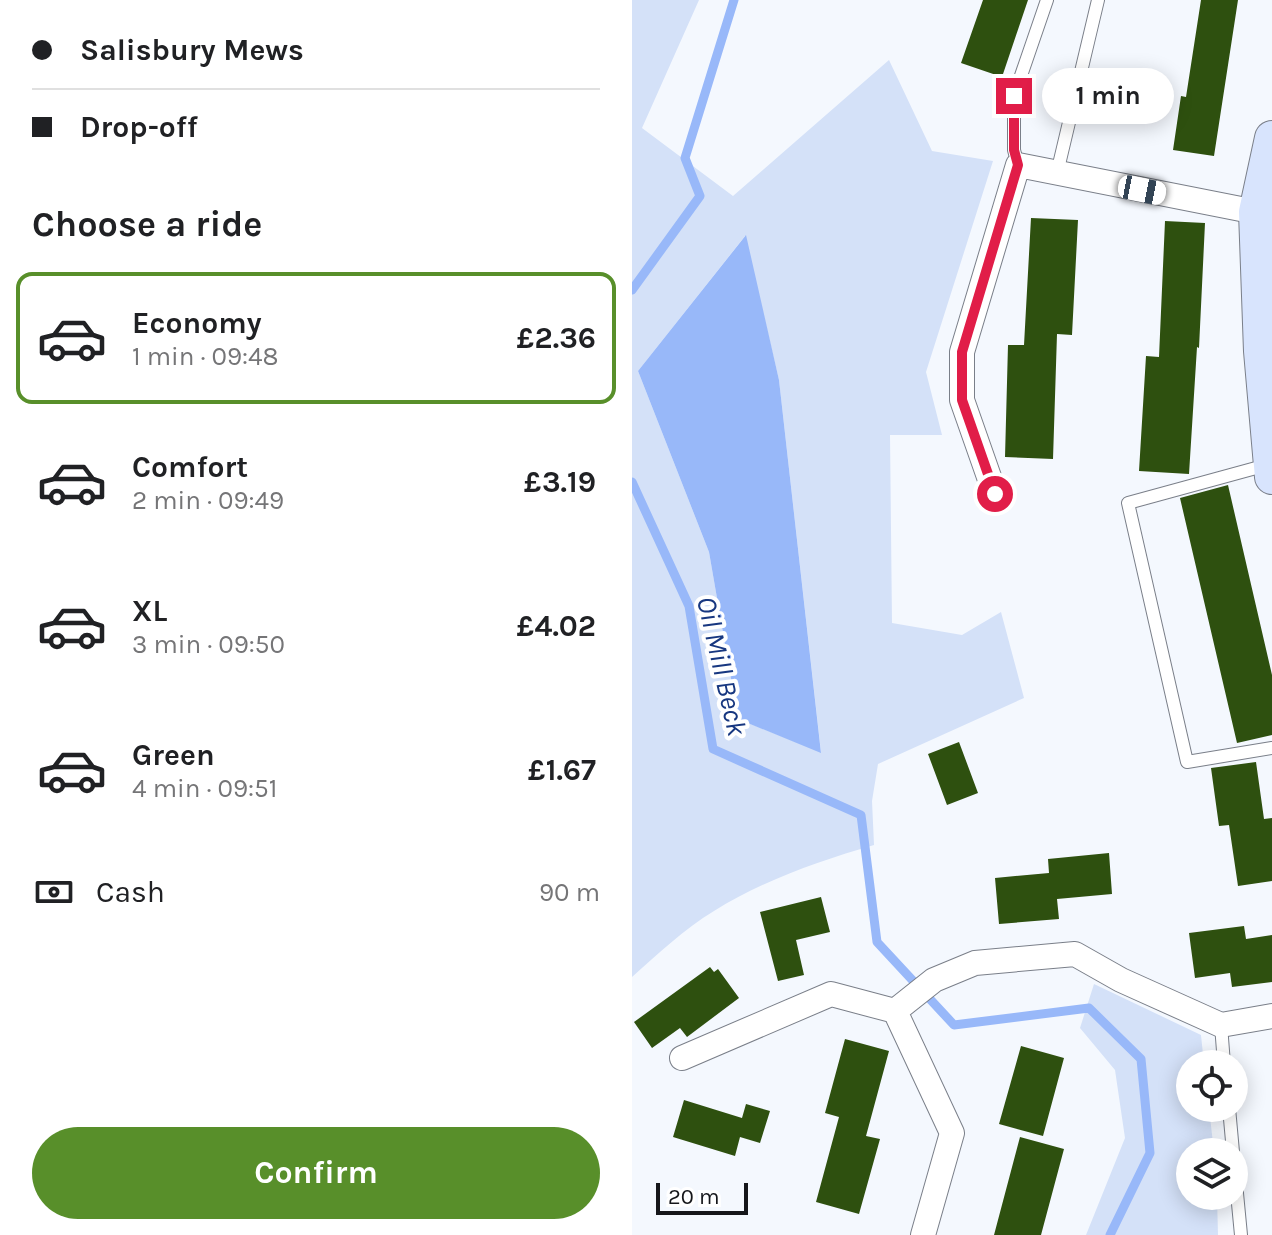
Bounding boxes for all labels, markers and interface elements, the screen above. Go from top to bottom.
text: Salisbury Mews [80,32,304,68]
callout: 1 min [1042,68,1174,124]
route end [996,78,1032,114]
text: 1 min [1075,80,1141,111]
text: Drop-off [80,109,198,145]
car [1116,174,1168,206]
text: Choose a ride [32,203,262,245]
icon: car [36,302,108,374]
text: Economy [132,305,262,341]
text: £2.36 [516,320,596,356]
text: 1 min · 09:48 [132,341,279,372]
icon: car [36,446,108,518]
text: Comfort [132,449,248,485]
text: £3.19 [524,464,596,500]
route start [977,476,1013,512]
text: 2 min · 09:49 [132,485,284,516]
icon: car [36,590,108,662]
text: XL [132,593,167,629]
water label: Oil Mill Beck [690,593,754,739]
text: £4.02 [517,608,596,644]
text: 3 min · 09:50 [132,629,285,660]
icon: car [36,734,108,806]
text: Green [132,737,215,773]
text: £1.67 [528,752,596,788]
text: 4 min · 09:51 [132,773,277,804]
icon: cash [32,870,76,914]
text: Cash [96,874,165,910]
text: 90 m [539,877,600,908]
map controls [1176,1050,1248,1210]
button: locate [1176,1050,1248,1122]
button: Confirm [32,1127,600,1219]
button: layers [1176,1138,1248,1210]
scale bar [656,1179,748,1215]
text: 20 m [668,1184,720,1210]

